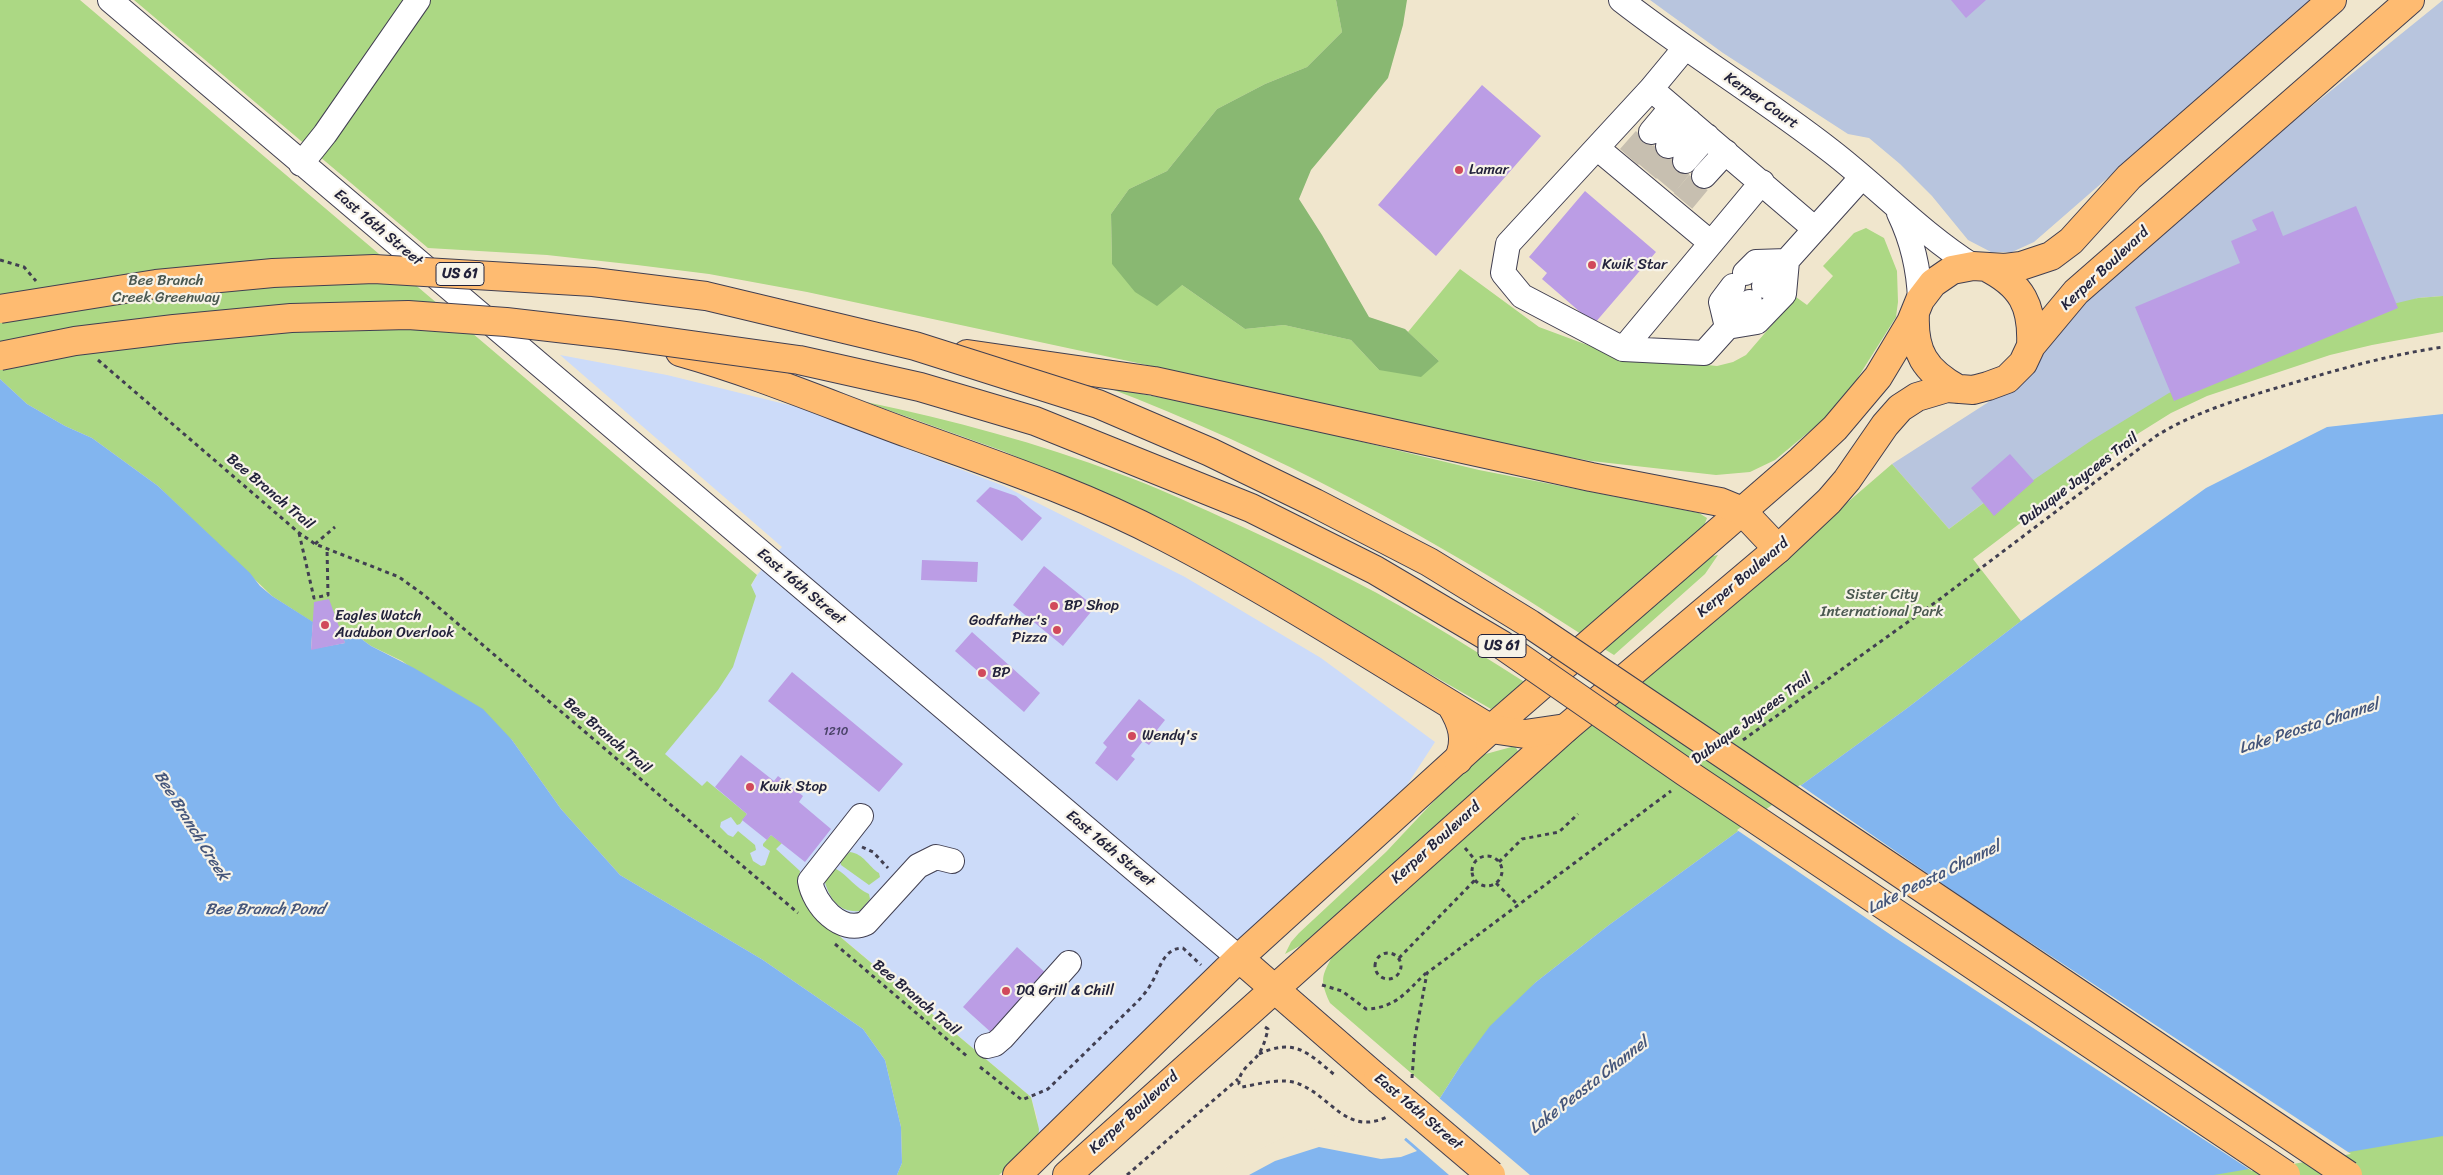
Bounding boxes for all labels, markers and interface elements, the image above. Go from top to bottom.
street label: Kerper Court [1720,69,1802,133]
place label: Lamar [1469,161,1509,179]
marker: Lamar [1453,164,1465,176]
street label: East 16th Street [330,186,426,270]
street label: Kerper Boulevard [2057,224,2153,314]
place label: Kwik Star [1602,256,1667,274]
marker: Kwik Star [1586,259,1598,271]
road number: US 61 [436,262,484,286]
park label: Bee Branch Creek Greenway [112,272,220,307]
street label: Dubuque Jaycees Trail [2016,429,2142,531]
street label: Bee Branch Trail [223,450,317,534]
street label: Kerper Boulevard [1694,535,1792,621]
street label: East 16th Street [753,545,849,629]
park label: Sister City International Park [1821,586,1943,621]
place label: BP Shop [1064,597,1119,615]
marker: BP Shop [1048,600,1060,612]
place label: Eagles Watch Audubon Overlook [335,607,454,642]
place label: Godfather's Pizza [969,612,1047,647]
marker: Eagles Watch Audubon Overlook [319,619,331,631]
marker: Godfather's Pizza [1051,624,1063,636]
road number: US 61 [1478,634,1526,658]
place label: BP [992,664,1010,682]
marker: BP [976,667,988,679]
street label: Dubuque Jaycees Trail [1688,669,1816,769]
street label: Bee Branch Trail [560,694,654,778]
water label: Lake Peosta Channel [2237,695,2381,759]
house number: 1210 [824,725,848,739]
place label: Wendy's [1142,727,1197,745]
marker: Wendy's [1126,730,1138,742]
water label: Bee Branch Creek [149,767,233,885]
place label: Kwik Stop [760,778,827,796]
marker: Kwik Stop [744,781,756,793]
street label: Kerper Boulevard [1388,798,1484,888]
street label: East 16th Street [1062,807,1158,891]
water label: Lake Peosta Channel [1864,838,2004,918]
water label: Bee Branch Pond [205,900,325,920]
street label: Bee Branch Trail [869,956,963,1040]
place label: DQ Grill & Chill [1016,982,1114,1000]
marker: DQ Grill & Chill [1000,985,1012,997]
water label: Lake Peosta Channel [1526,1034,1652,1138]
street label: Kerper Boulevard [1086,1068,1182,1158]
street label: East 16th Street [1370,1070,1466,1154]

